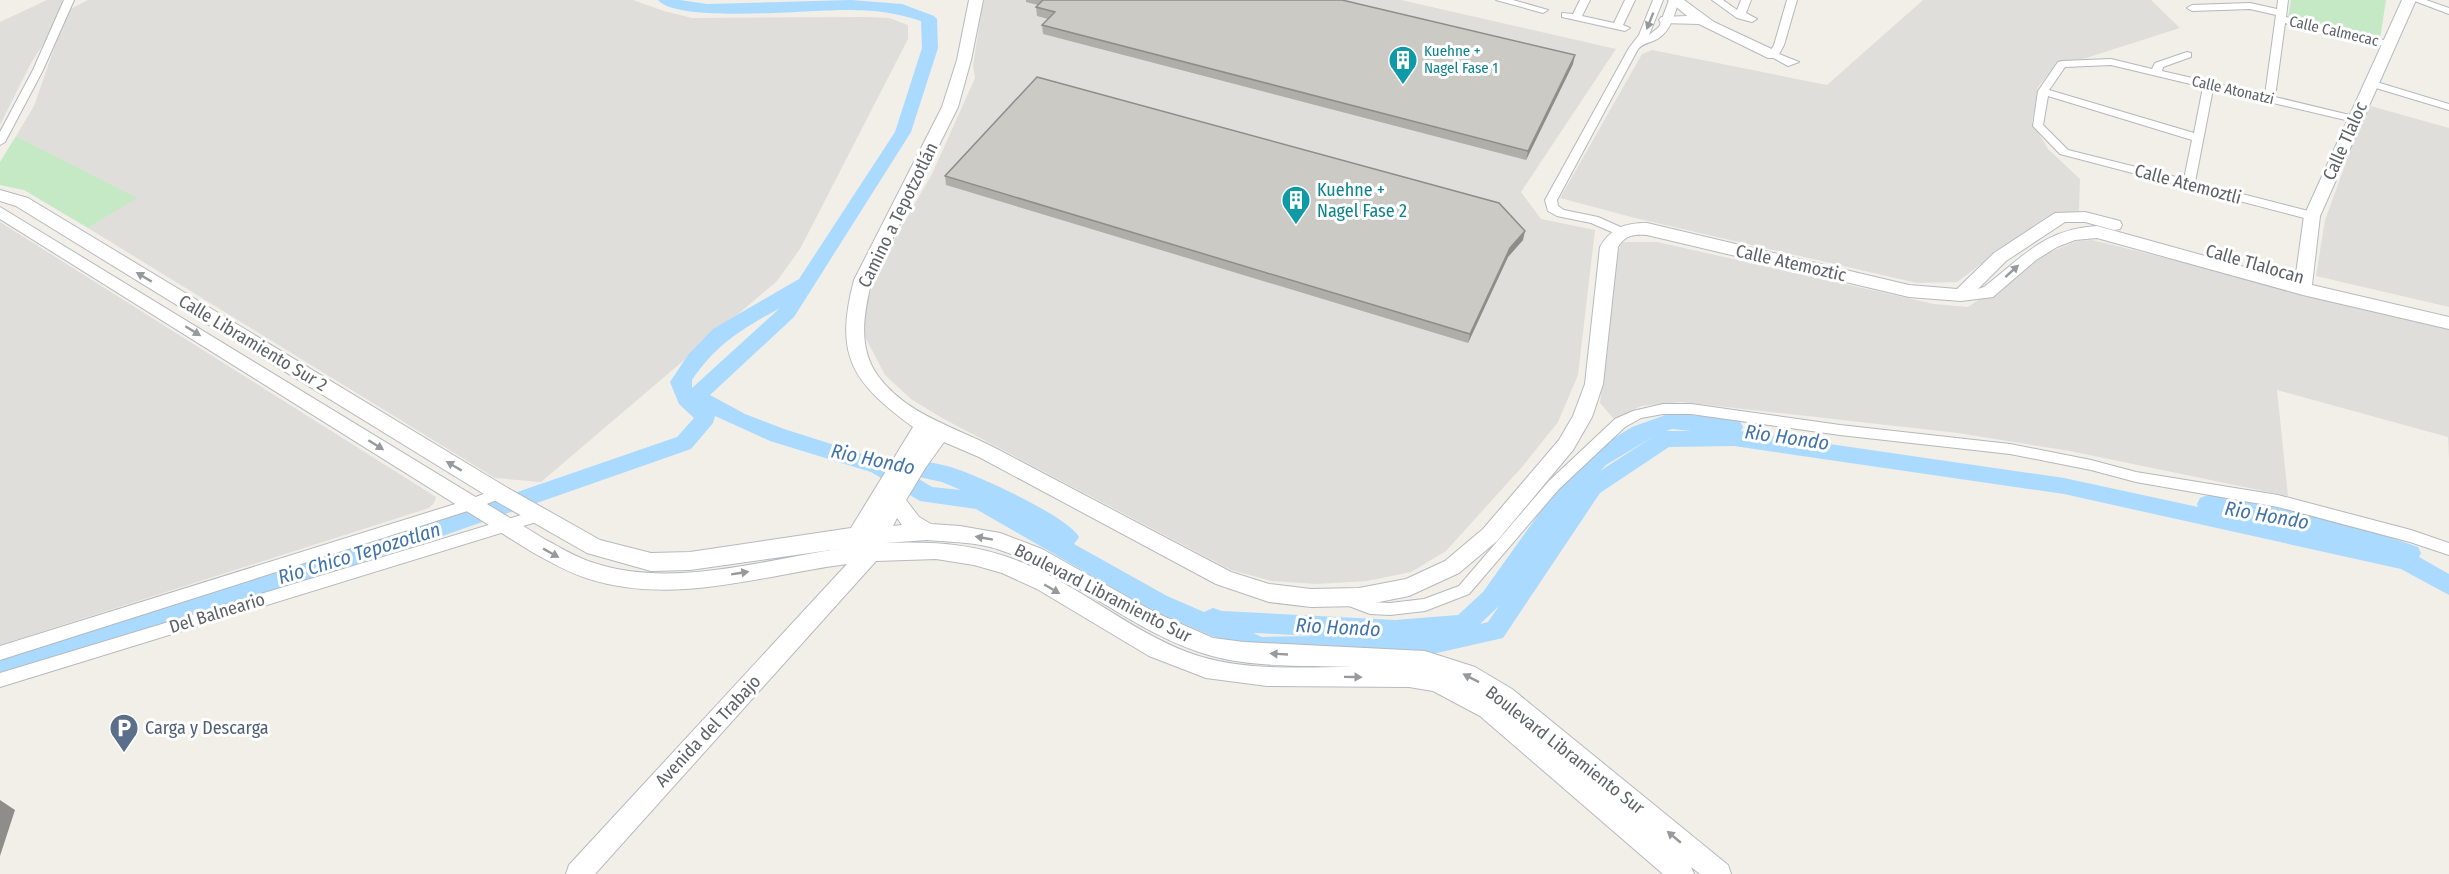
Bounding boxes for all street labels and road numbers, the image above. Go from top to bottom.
street label: Calle Calmecac [2288,12,2381,50]
street label: Calle Atonatzi [2190,72,2276,108]
street label: Calle Tlaloc [2318,98,2372,184]
street label: Camino a Tepotzotlán [853,139,943,291]
street label: Calle Atemoztli [2132,159,2244,209]
street label: Calle Tlalocan [2203,239,2307,289]
street label: Calle Atemoztic [1734,240,1849,286]
street label: Calle Libramiento Sur 2 [175,290,331,396]
street label: Boulevard Libramiento Sur [1011,539,1196,648]
street label: Del Balneario [166,588,268,638]
street label: Avenida del Trabajo [651,670,765,792]
street label: Boulevard Libramiento Sur [1481,681,1649,819]

